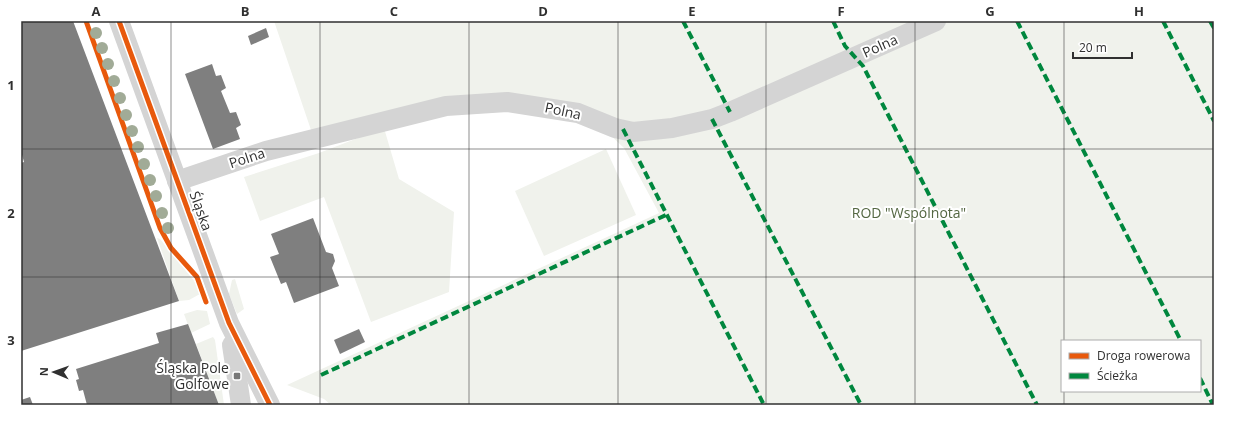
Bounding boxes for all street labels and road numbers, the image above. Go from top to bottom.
street label: Polna [859,29,900,62]
street label: Polna [543,97,583,124]
street label: Polna [226,143,267,172]
street label: Śląska [186,188,217,233]

